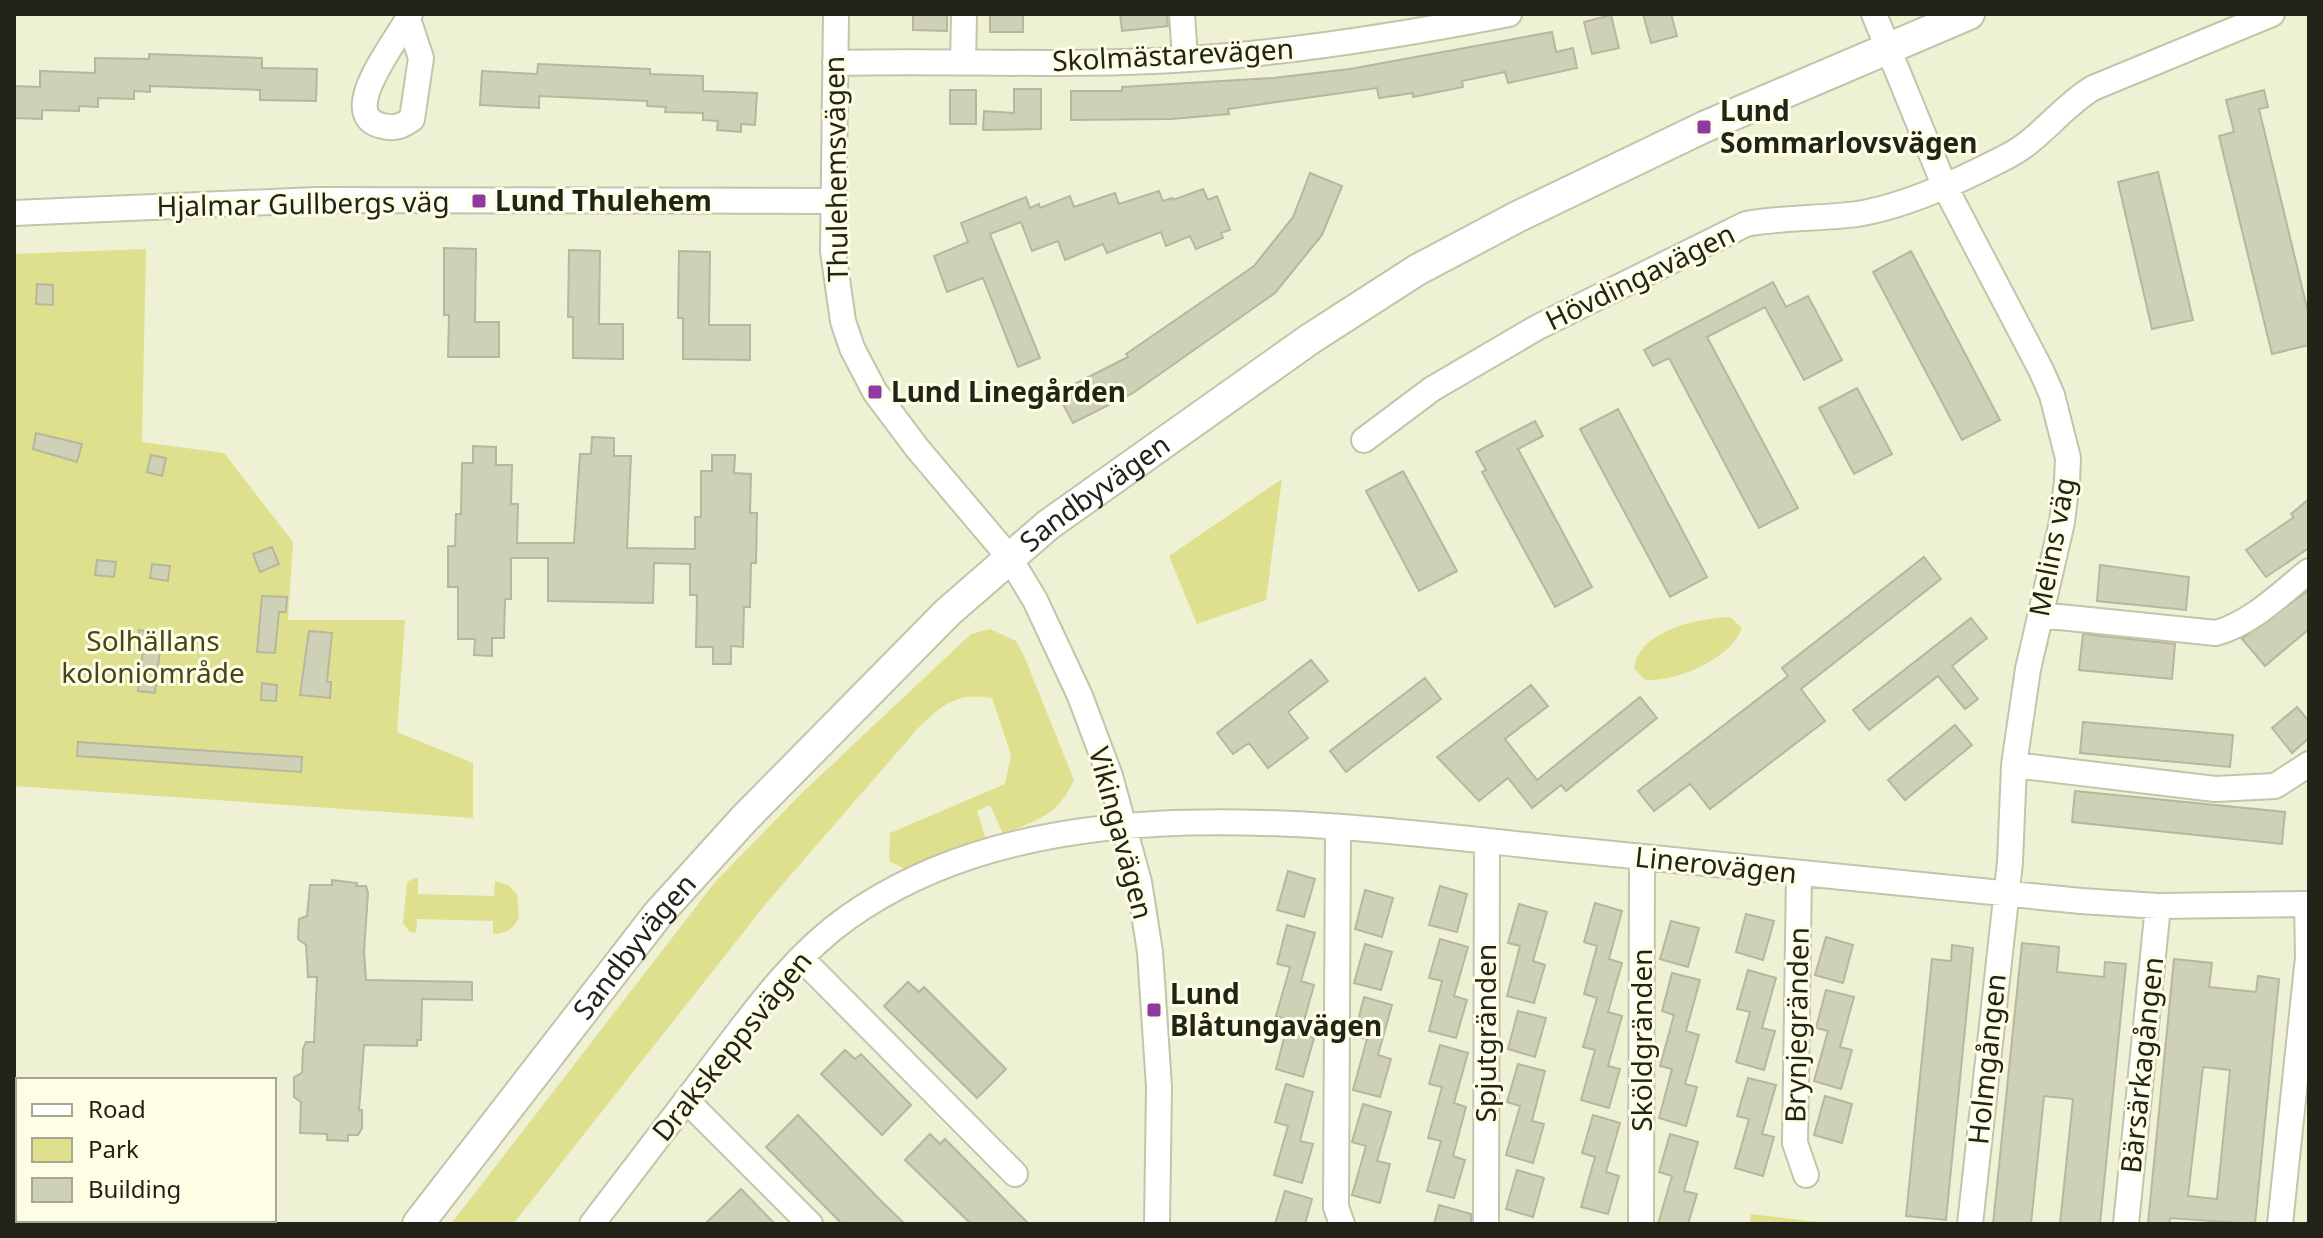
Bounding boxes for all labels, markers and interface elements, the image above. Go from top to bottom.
street label: Skolmästarevägen [1051,29,1295,79]
street label: Thulehemsvägen [814,56,856,282]
place label: Lund Sommarlovsvägen [1720,91,1978,161]
marker: Lund Sommarlovsvägen [1695,118,1713,136]
street label: Hjalmar Gullbergs väg [156,181,450,225]
place label: Lund Thulehem [495,181,712,219]
marker: Lund Thulehem [470,192,488,210]
street label: Hövdingavägen [1539,214,1741,338]
place label: Lund Linegården [891,372,1126,410]
marker: Lund Linegården [866,383,884,401]
street label: Sandbyvägen [1011,425,1177,559]
street label: Melins väg [2019,474,2083,620]
park label: Solhällans koloniområde [61,621,245,691]
street label: Vikingavägen [1081,742,1163,923]
street label: Linerovägen [1633,837,1799,891]
street label: Sandbyvägen [564,865,704,1027]
street label: Brynjegränden [1775,927,1817,1123]
street label: Drakskeppsvägen [643,942,820,1148]
street label: Spjutgränden [1466,944,1504,1122]
street label: Sköldgränden [1622,948,1660,1132]
street label: Bärsärkagången [2111,955,2171,1175]
street label: Holmgången [1958,972,2014,1146]
place label: Lund Blåtungavägen [1170,974,1382,1044]
marker: Lund Blåtungavägen [1145,1001,1163,1019]
legend [16,1078,276,1222]
text: Road [88,1092,146,1125]
text: Park [88,1132,139,1165]
text: Building [88,1172,181,1205]

